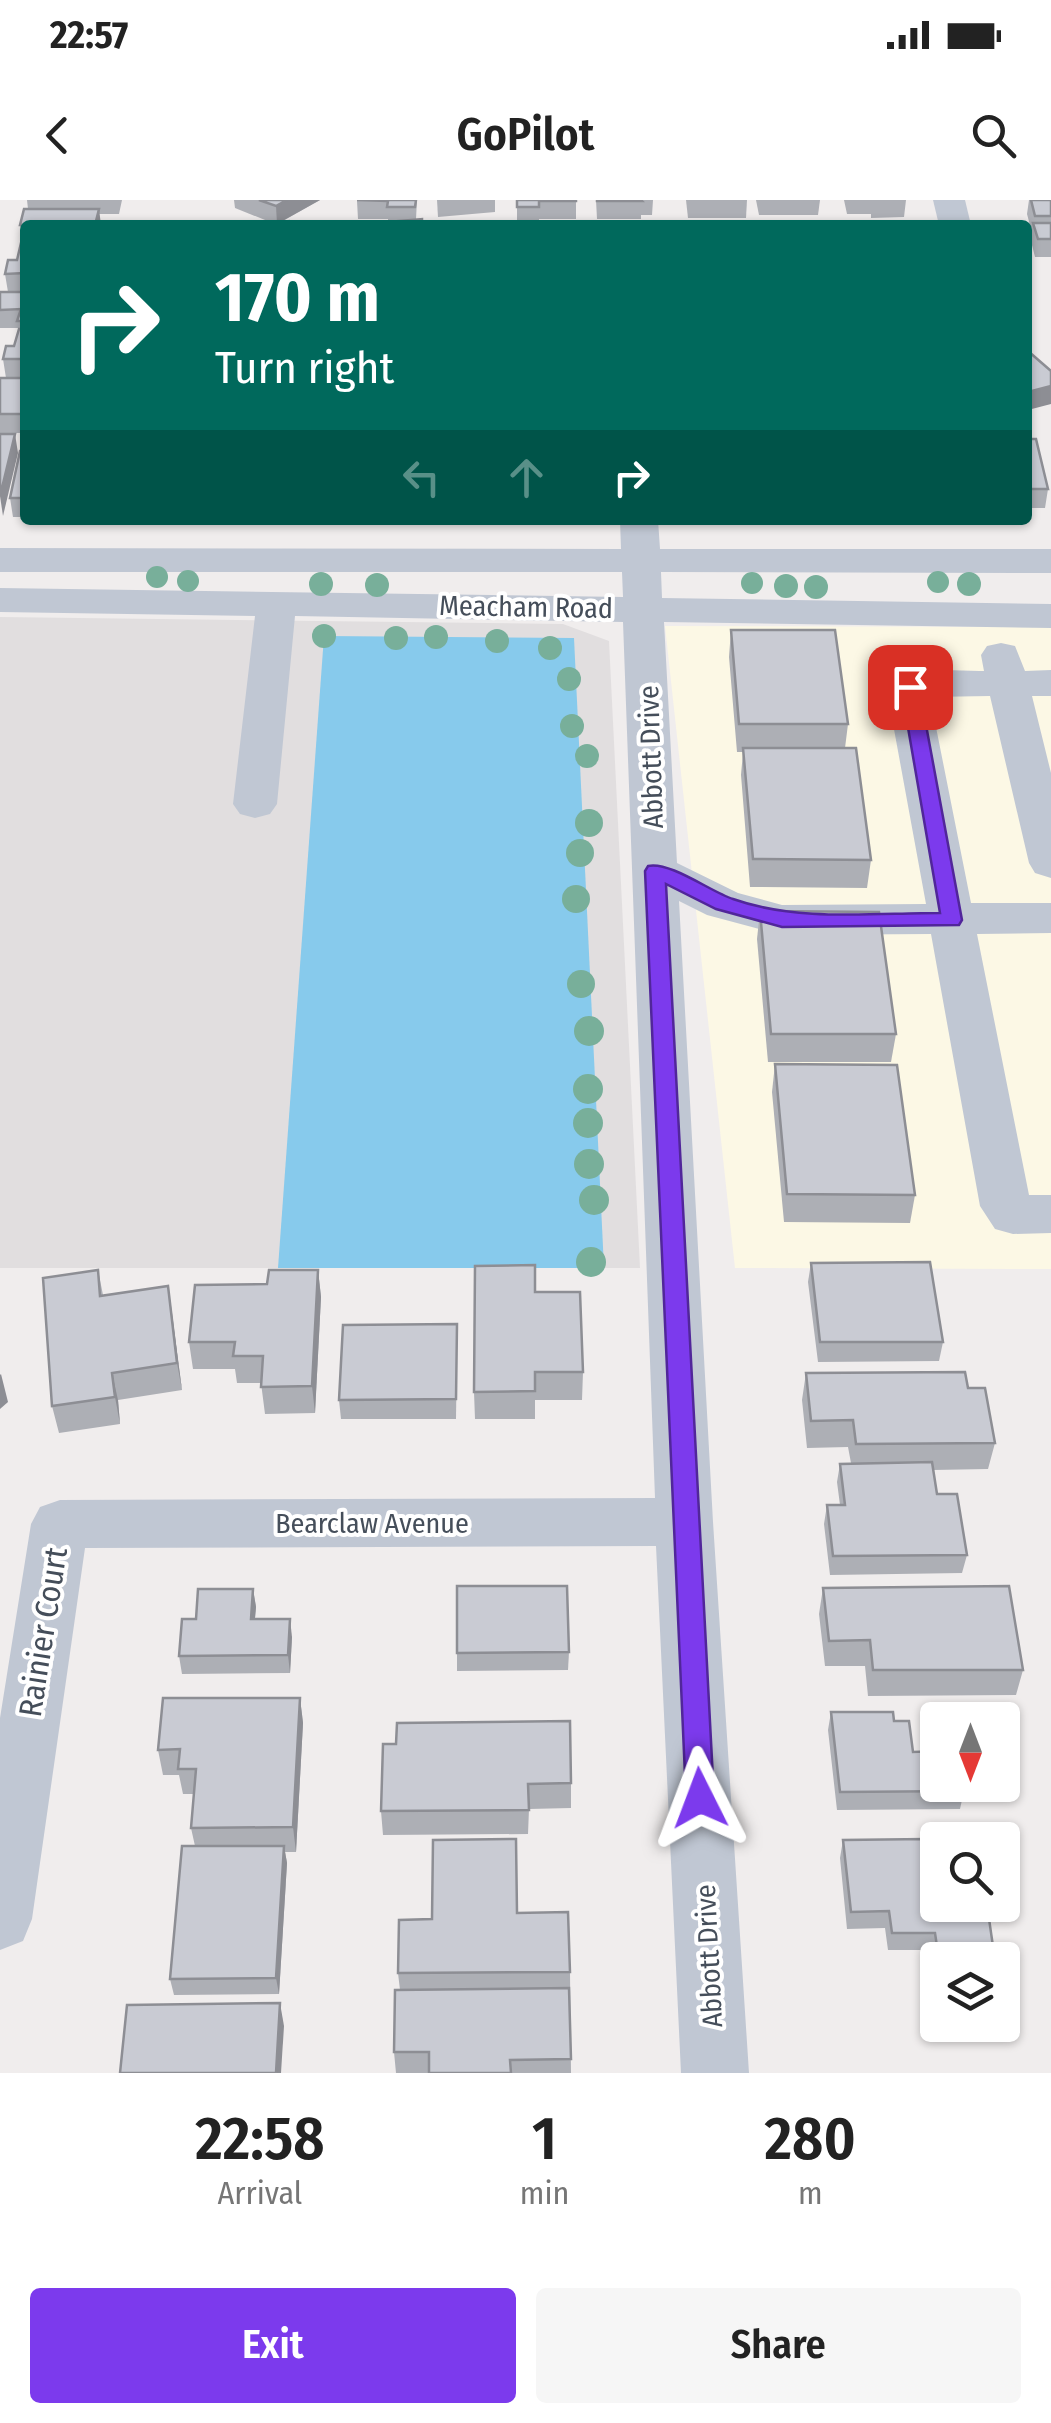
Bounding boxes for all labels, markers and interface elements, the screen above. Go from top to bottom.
text: 22:57 [50,12,128,58]
icon: back [30,108,85,163]
text: GoPilot [457,108,594,162]
icon: search [966,108,1021,163]
text: 170 m [215,256,380,340]
icon: right [50,260,180,390]
text: Turn right [215,341,394,395]
icon: left [394,450,449,505]
icon: ahead [499,450,554,505]
icon: right [604,450,659,505]
street label: Meacham Road [439,589,613,625]
pin [868,645,953,730]
icon: arrive [883,660,938,715]
street label: Abbott Drive [632,685,670,829]
street label: Bearclaw Avenue [275,1507,469,1540]
street label: Rainier Court [11,1544,75,1719]
north arrow [920,1702,1020,1802]
map controls [920,1702,1020,2042]
position arrow [648,1746,752,1850]
button: search [920,1822,1020,1922]
street label: Abbott Drive [689,1884,729,2028]
button: layers [920,1942,1020,2042]
text: 22:58 [195,2103,325,2175]
text: 1 [532,2103,557,2175]
text: 280 [765,2103,856,2175]
text: Arrival [217,2174,302,2212]
text: min [520,2174,569,2212]
text: m [798,2174,822,2212]
button: Exit [30,2288,516,2403]
button: Share [536,2288,1021,2403]

